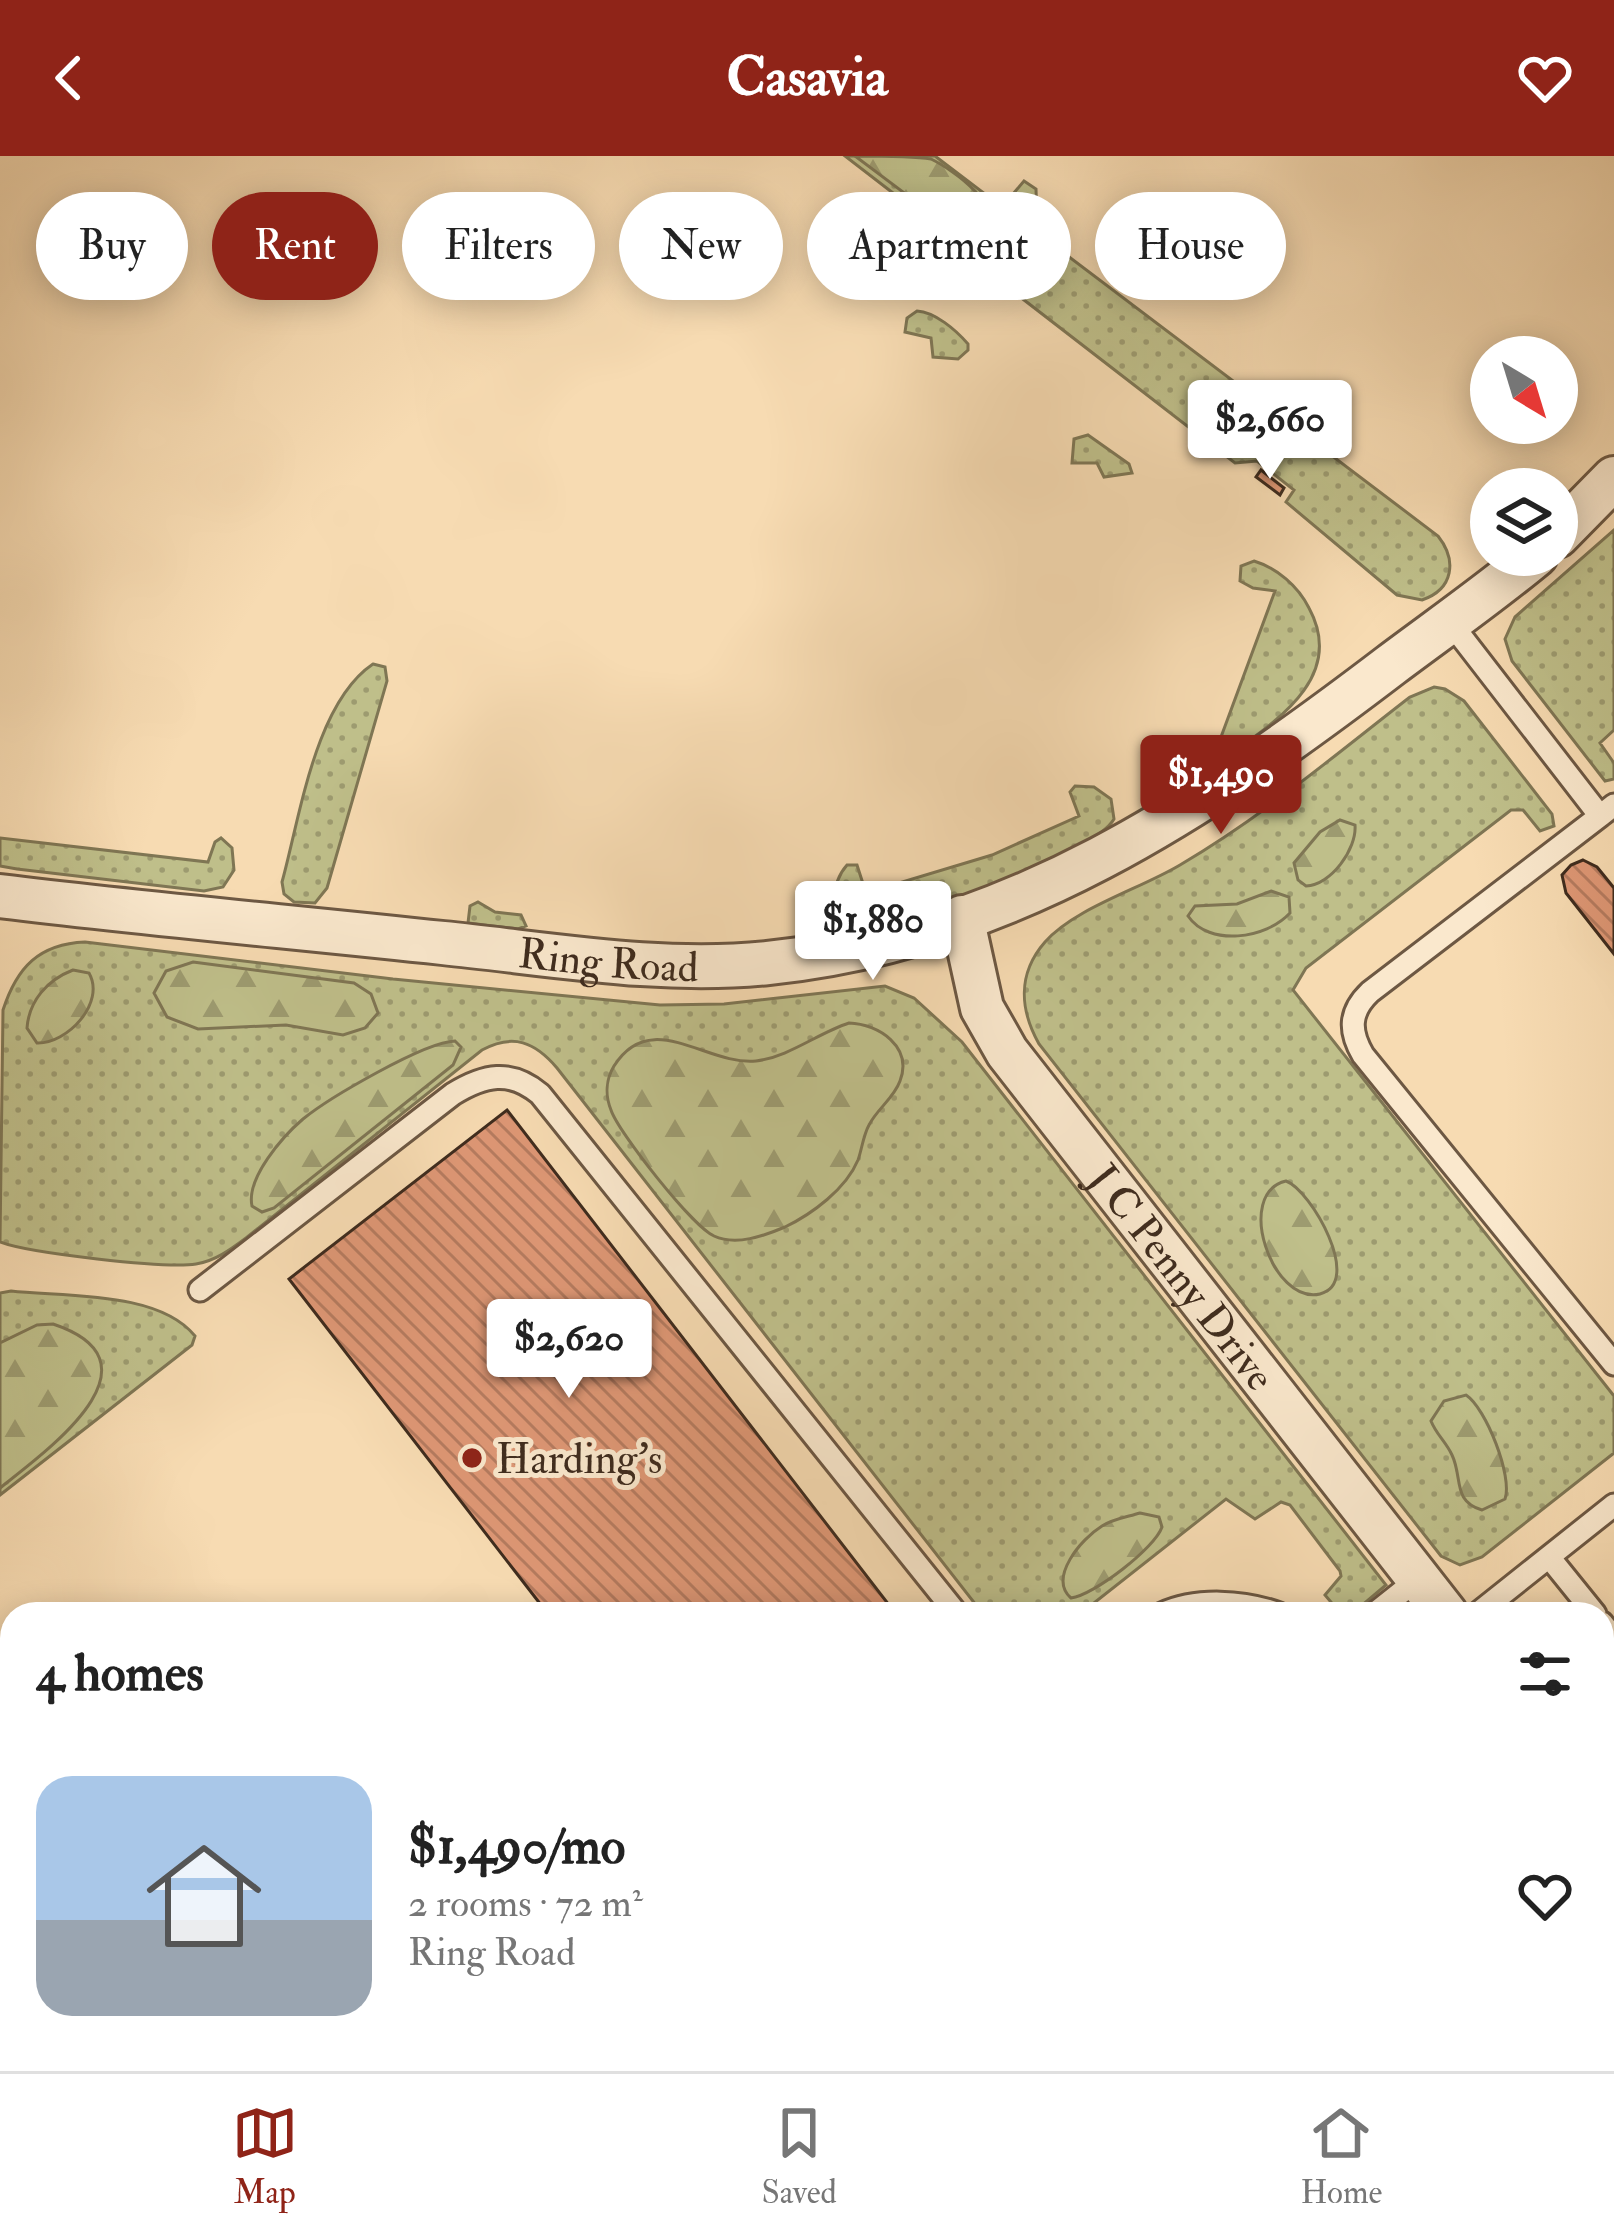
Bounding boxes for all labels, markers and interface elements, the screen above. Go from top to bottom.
text: Casavia [726,44,888,112]
icon: back [36,45,102,111]
icon: heart [1512,45,1578,111]
chip: Buy [36,192,188,300]
chip: Rent [212,192,378,300]
chip: Filters [402,192,595,300]
chip: New [619,192,783,300]
chip: Apartment [807,192,1071,300]
chip: House [1095,192,1286,300]
north arrow [1470,336,1578,444]
map controls [1470,336,1578,576]
pin: $2,660 [1172,380,1368,482]
text: $2,660 [1215,394,1325,443]
button: layers [1470,468,1578,576]
pin: $1,490 [1123,735,1319,837]
text: $1,490 [1167,749,1275,798]
pin: $1,880 [775,881,971,983]
text: $1,880 [822,895,924,944]
street label: Ring Road [516,928,699,994]
street label: J C Penny Drive [1076,1154,1286,1402]
pin: $2,620 [471,1299,667,1401]
text: $2,620 [514,1313,624,1362]
place label: Harding's [496,1434,662,1486]
marker: Harding's [459,1445,485,1471]
icon: filters [1512,1641,1578,1707]
text: 4 homes [36,1642,204,1706]
text: $1,490/mo [408,1815,625,1879]
icon: home [132,1824,276,1968]
icon: heart [1512,1863,1578,1929]
text: 2 rooms · 72 m² [408,1879,643,1928]
text: Ring Road [408,1928,575,1977]
tab: Map [232,2100,298,2213]
tab: Saved [761,2100,837,2213]
tab: Home [1300,2100,1382,2213]

